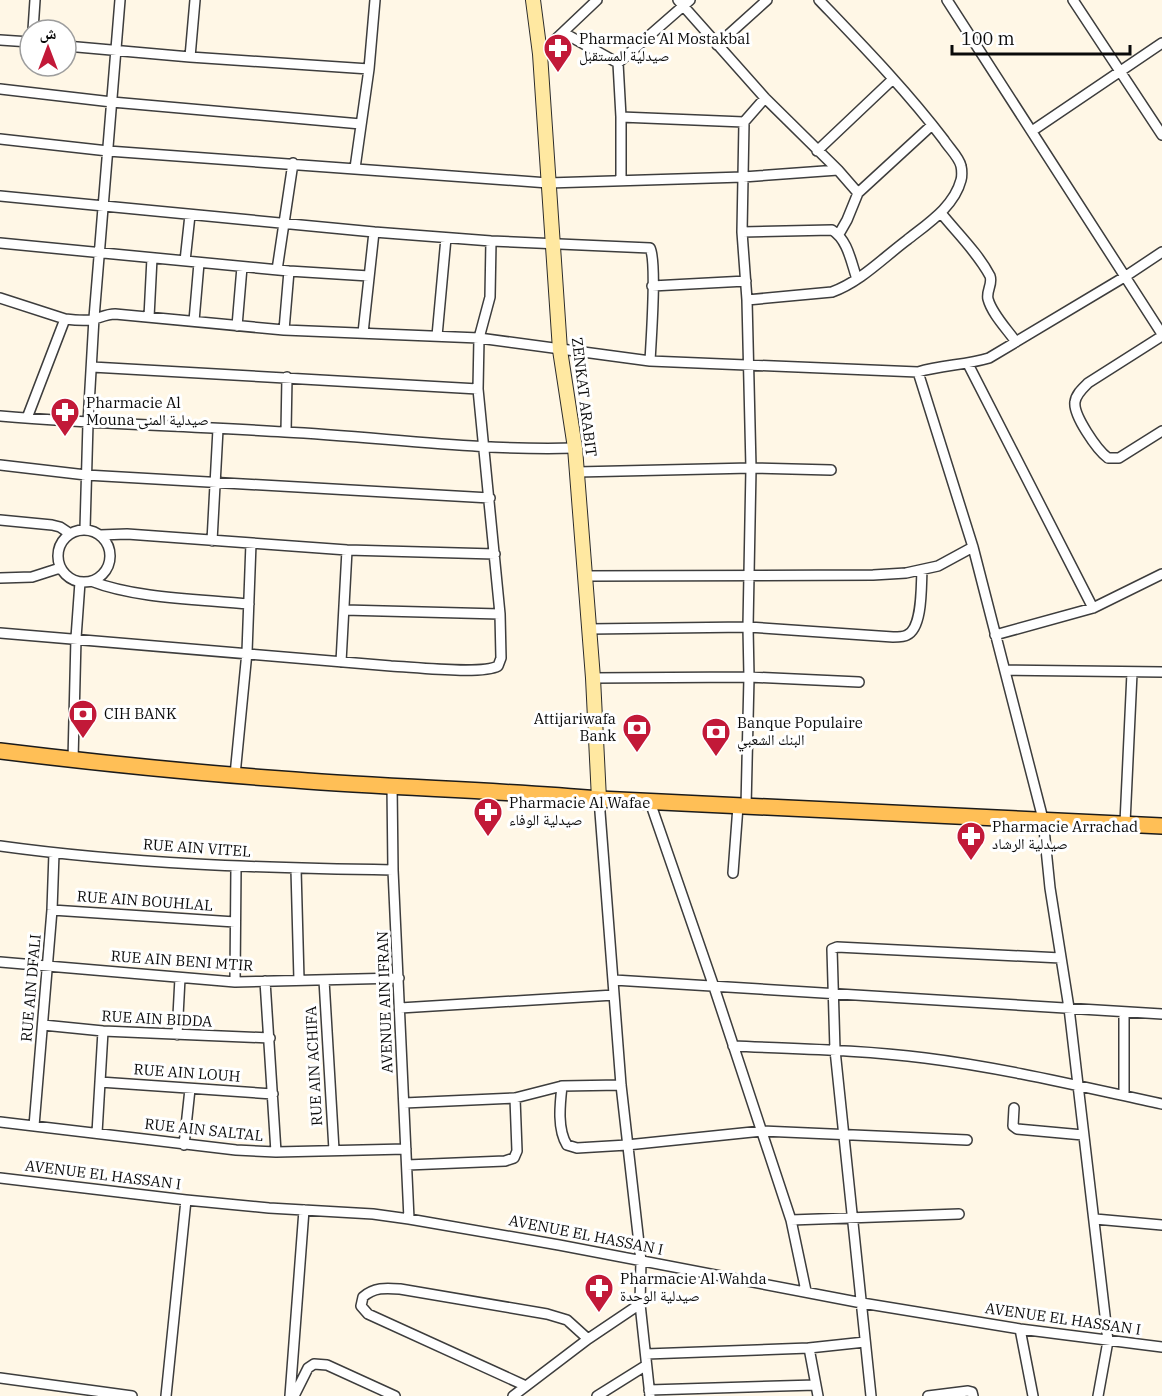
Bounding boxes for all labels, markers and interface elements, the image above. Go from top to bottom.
north arrow [18,18,78,78]
scale bar [952,18,1130,56]
text: ش [40,23,57,43]
text: 100 m [961,27,1015,50]
place label: Pharmacie Al Mostakbal صيدلية المستقبل [579,29,750,66]
pharmacy icon: Pharmacie Al Mostakbal صيدلية المستقبل [542,32,574,74]
street label: ZENKAT ARABIT [568,336,601,458]
place label: Pharmacie Al Mouna صيدلية المنى [86,393,209,430]
pharmacy icon: Pharmacie Al Mouna صيدلية المنى [49,396,81,438]
bank icon: CIH BANK [67,698,99,740]
place label: CIH BANK [104,704,177,723]
place label: Attijariwafa Bank [534,709,616,745]
bank icon: Attijariwafa Bank [621,712,653,754]
place label: Banque Populaire البنك الشعبي [737,713,863,752]
bank icon: Banque Populaire البنك الشعبي [700,716,732,758]
place label: Pharmacie Al Wafae صيدلية الوفاء [509,793,650,829]
pharmacy icon: Pharmacie Al Wafae صيدلية الوفاء [472,796,504,838]
place label: Pharmacie Arrachad صيدلية الرشاد [992,817,1138,853]
pharmacy icon: Pharmacie Arrachad صيدلية الرشاد [955,820,987,862]
street label: RUE AIN VITEL [142,834,252,861]
street label: RUE AIN BOUHLAL [76,886,214,915]
street label: AVENUE AIN IFRAN [373,931,396,1073]
street label: RUE AIN DFALI [16,933,45,1043]
street label: RUE AIN BENI MTIR [110,946,254,975]
street label: RUE AIN ACHIFA [301,1005,326,1127]
street label: RUE AIN BIDDA [101,1006,214,1031]
street label: RUE AIN LOUH [133,1059,241,1086]
street label: RUE AIN SALTAL [144,1114,265,1145]
street label: AVENUE EL HASSAN I [24,1156,182,1194]
street label: AVENUE EL HASSAN I [507,1210,665,1259]
place label: Pharmacie Al Wahda صيدلية الوحدة [620,1269,767,1305]
pharmacy icon: Pharmacie Al Wahda صيدلية الوحدة [583,1272,615,1314]
street label: AVENUE EL HASSAN I [984,1298,1142,1339]

